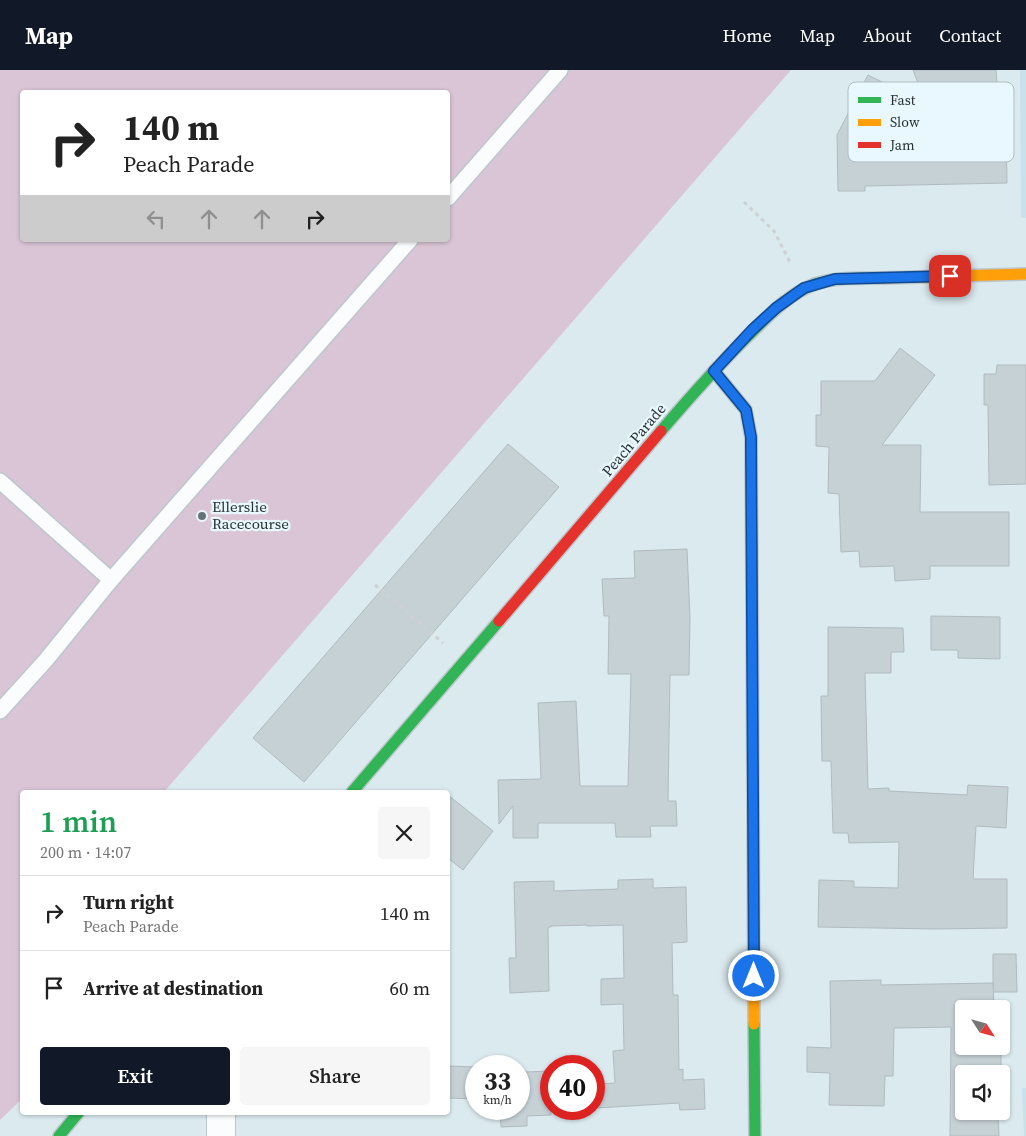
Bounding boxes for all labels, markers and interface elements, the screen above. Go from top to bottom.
text: Map [25,19,73,52]
text: Home [723,23,772,48]
text: Map [800,23,835,48]
text: About [863,23,911,48]
text: Contact [939,23,1001,48]
legend [848,82,1014,162]
text: Fast [890,90,916,110]
text: 140 m [123,104,219,152]
icon: right [40,110,105,175]
text: Slow [890,112,920,132]
text: Jam [889,135,915,155]
text: Peach Parade [123,149,255,179]
icon: left [142,205,170,233]
icon: ahead [195,205,223,233]
icon: ahead [248,205,276,233]
icon: right [301,205,329,233]
pin [929,255,971,297]
icon: arrive [936,262,964,290]
street label: Peach Parade [597,398,671,481]
place label: Ellerslie Racecourse [212,496,289,534]
marker: Ellerslie Racecourse [196,510,208,522]
text: 1 min [40,801,117,842]
button: close [378,807,430,859]
text: 200 m · 14:07 [40,841,131,863]
text: Turn right [83,889,174,915]
icon: right [40,899,68,927]
text: 140 m [380,900,430,926]
text: Peach Parade [83,915,179,937]
position arrow [727,949,779,1001]
icon: arrive [40,974,68,1002]
text: Arrive at destination [83,975,263,1001]
text: 60 m [389,975,430,1001]
north arrow [955,1000,1010,1055]
map controls [955,1000,1010,1120]
button: Exit [40,1047,230,1105]
button: Share [240,1047,430,1105]
speed limit sign: 40 [540,1055,605,1120]
text: 33 [484,1064,511,1098]
button: sound [955,1065,1010,1120]
text: km/h [483,1092,512,1108]

